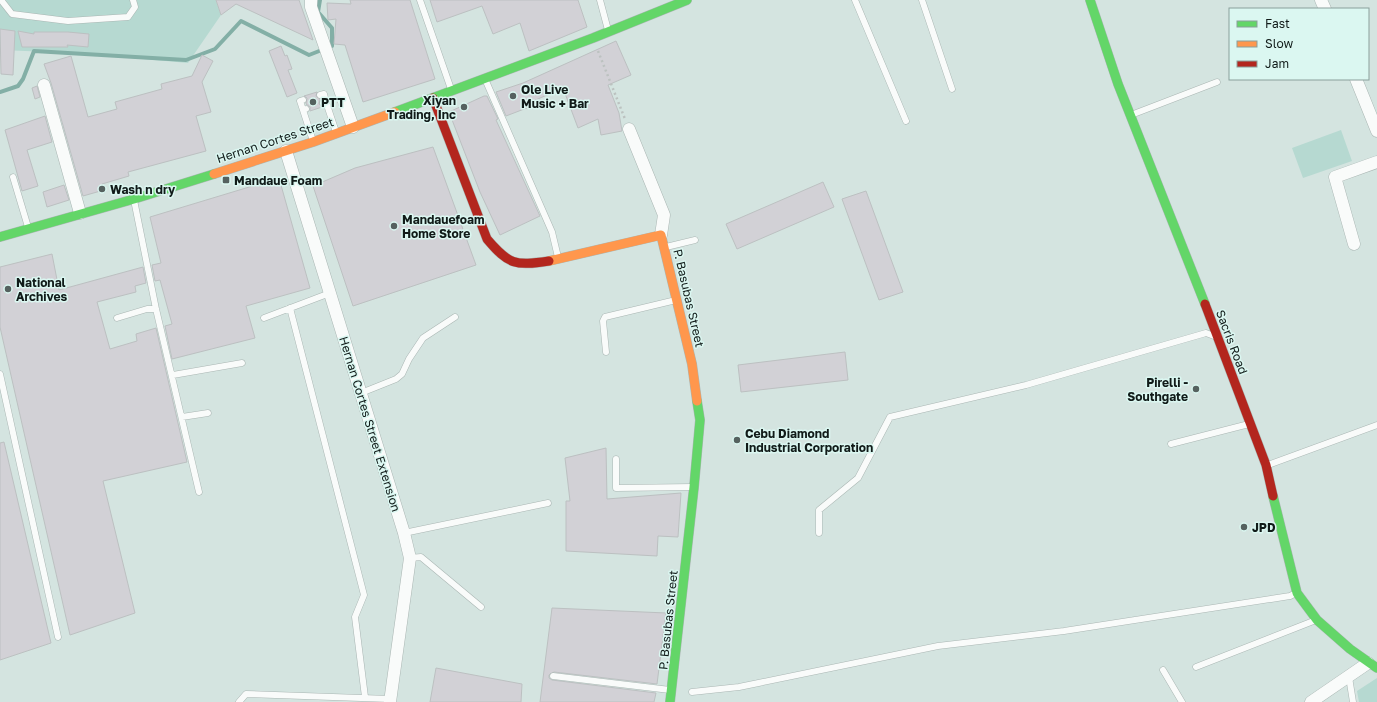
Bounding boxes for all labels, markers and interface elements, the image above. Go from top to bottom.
legend [1229,8,1369,80]
text: Fast [1265,16,1290,31]
text: Slow [1265,36,1293,51]
text: Jam [1265,56,1289,71]
place label: Ole Live Music + Bar [521,82,589,111]
marker: Ole Live Music + Bar [508,91,518,101]
place label: Xiyan Trading, Inc [387,93,456,122]
place label: PTT [321,95,345,110]
marker: PTT [308,97,318,107]
marker: Xiyan Trading, Inc [459,102,469,112]
street label: Hernan Cortes Street [215,114,336,166]
place label: Mandaue Foam [234,173,322,188]
marker: Mandaue Foam [221,175,231,185]
place label: Wash n dry [110,182,176,197]
marker: Wash n dry [97,184,107,194]
place label: Mandauefoam Home Store [402,212,484,241]
marker: Mandauefoam Home Store [389,221,399,231]
street label: P. Basubas Street [670,247,708,349]
place label: National Archives [16,275,68,304]
marker: National Archives [3,284,13,294]
street label: Sacris Road [1213,308,1251,376]
street label: Hernan Cortes Street Extension [336,334,404,514]
place label: Pirelli - Southgate [1127,375,1188,404]
marker: Pirelli - Southgate [1191,384,1201,394]
place label: Cebu Diamond Industrial Corporation [745,426,873,455]
marker: Cebu Diamond Industrial Corporation [732,435,742,445]
place label: JPD [1252,520,1276,535]
marker: JPD [1239,522,1249,532]
street label: P. Basubas Street [655,569,681,671]

